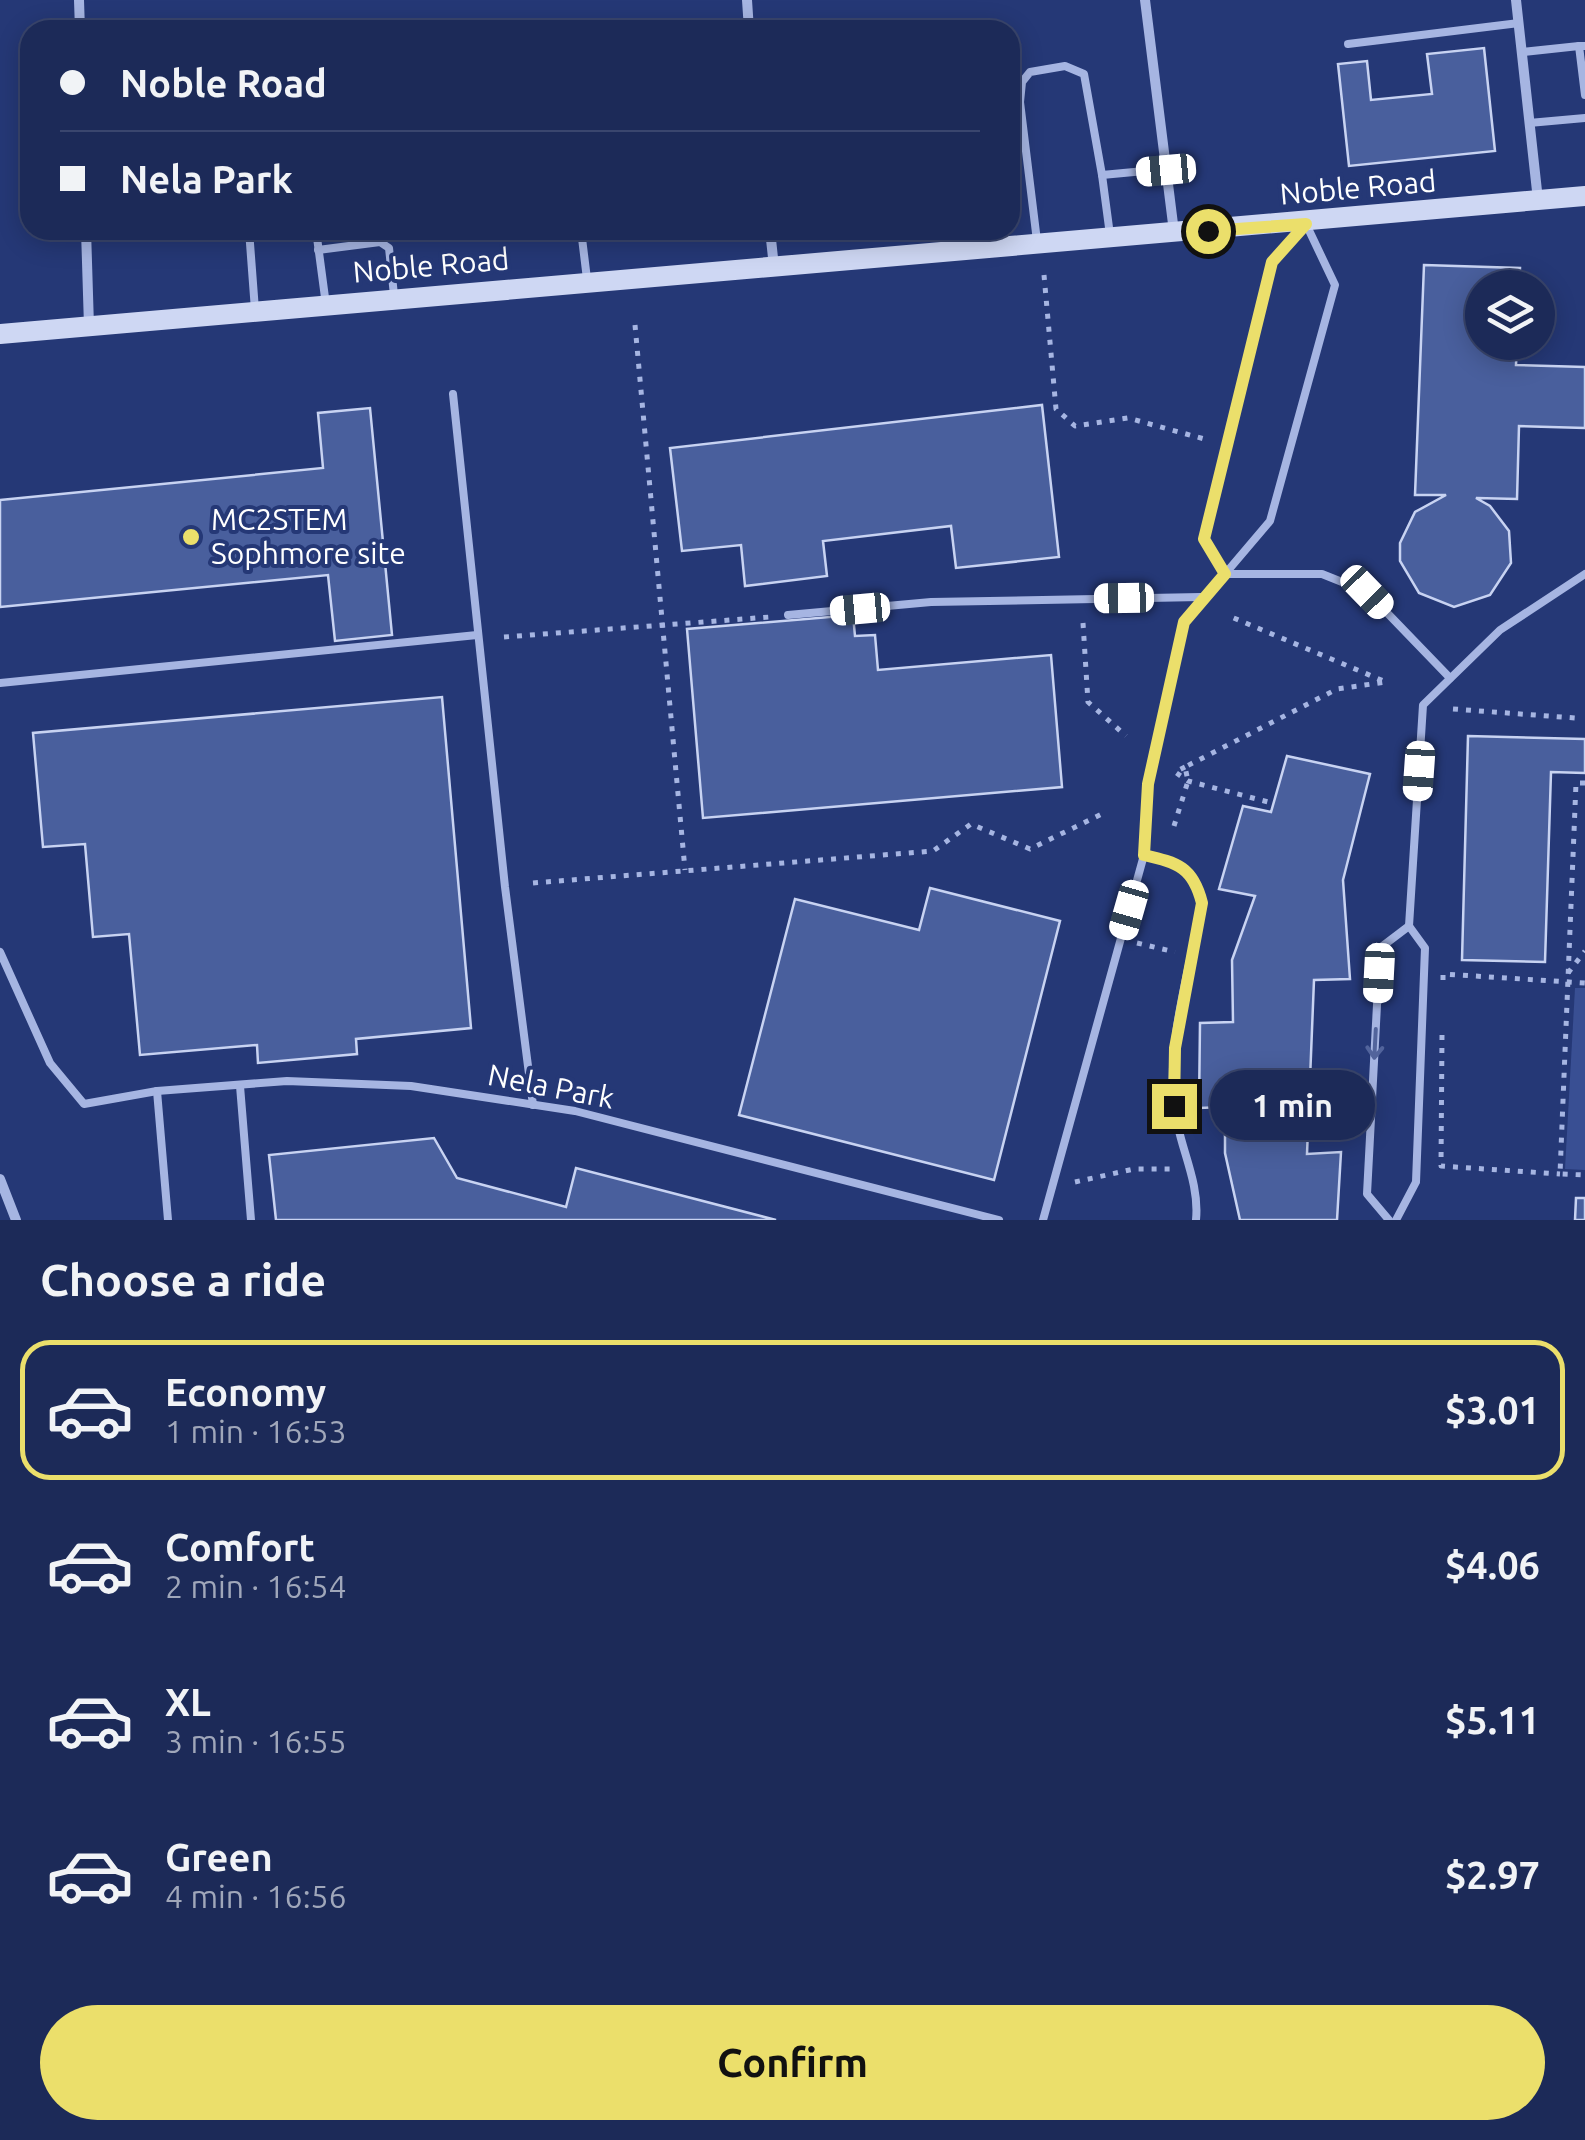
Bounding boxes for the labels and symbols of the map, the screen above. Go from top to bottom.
car [1135,152,1197,188]
street label: Noble Road [1278,163,1438,211]
route start [1186,209,1231,254]
street label: Noble Road [351,241,511,289]
place label: MC2STEM Sophmore site [211,502,406,570]
marker: MC2STEM Sophmore site [180,526,202,548]
car [1335,560,1399,624]
car [1094,582,1154,614]
car [829,591,891,627]
car [1402,740,1436,802]
car [1106,877,1152,943]
car [1362,942,1396,1004]
one-way arrow [1366,1028,1385,1060]
street label: Nela Park [485,1057,617,1115]
callout: 1 min [1209,1071,1374,1141]
route end [1152,1084,1197,1129]

